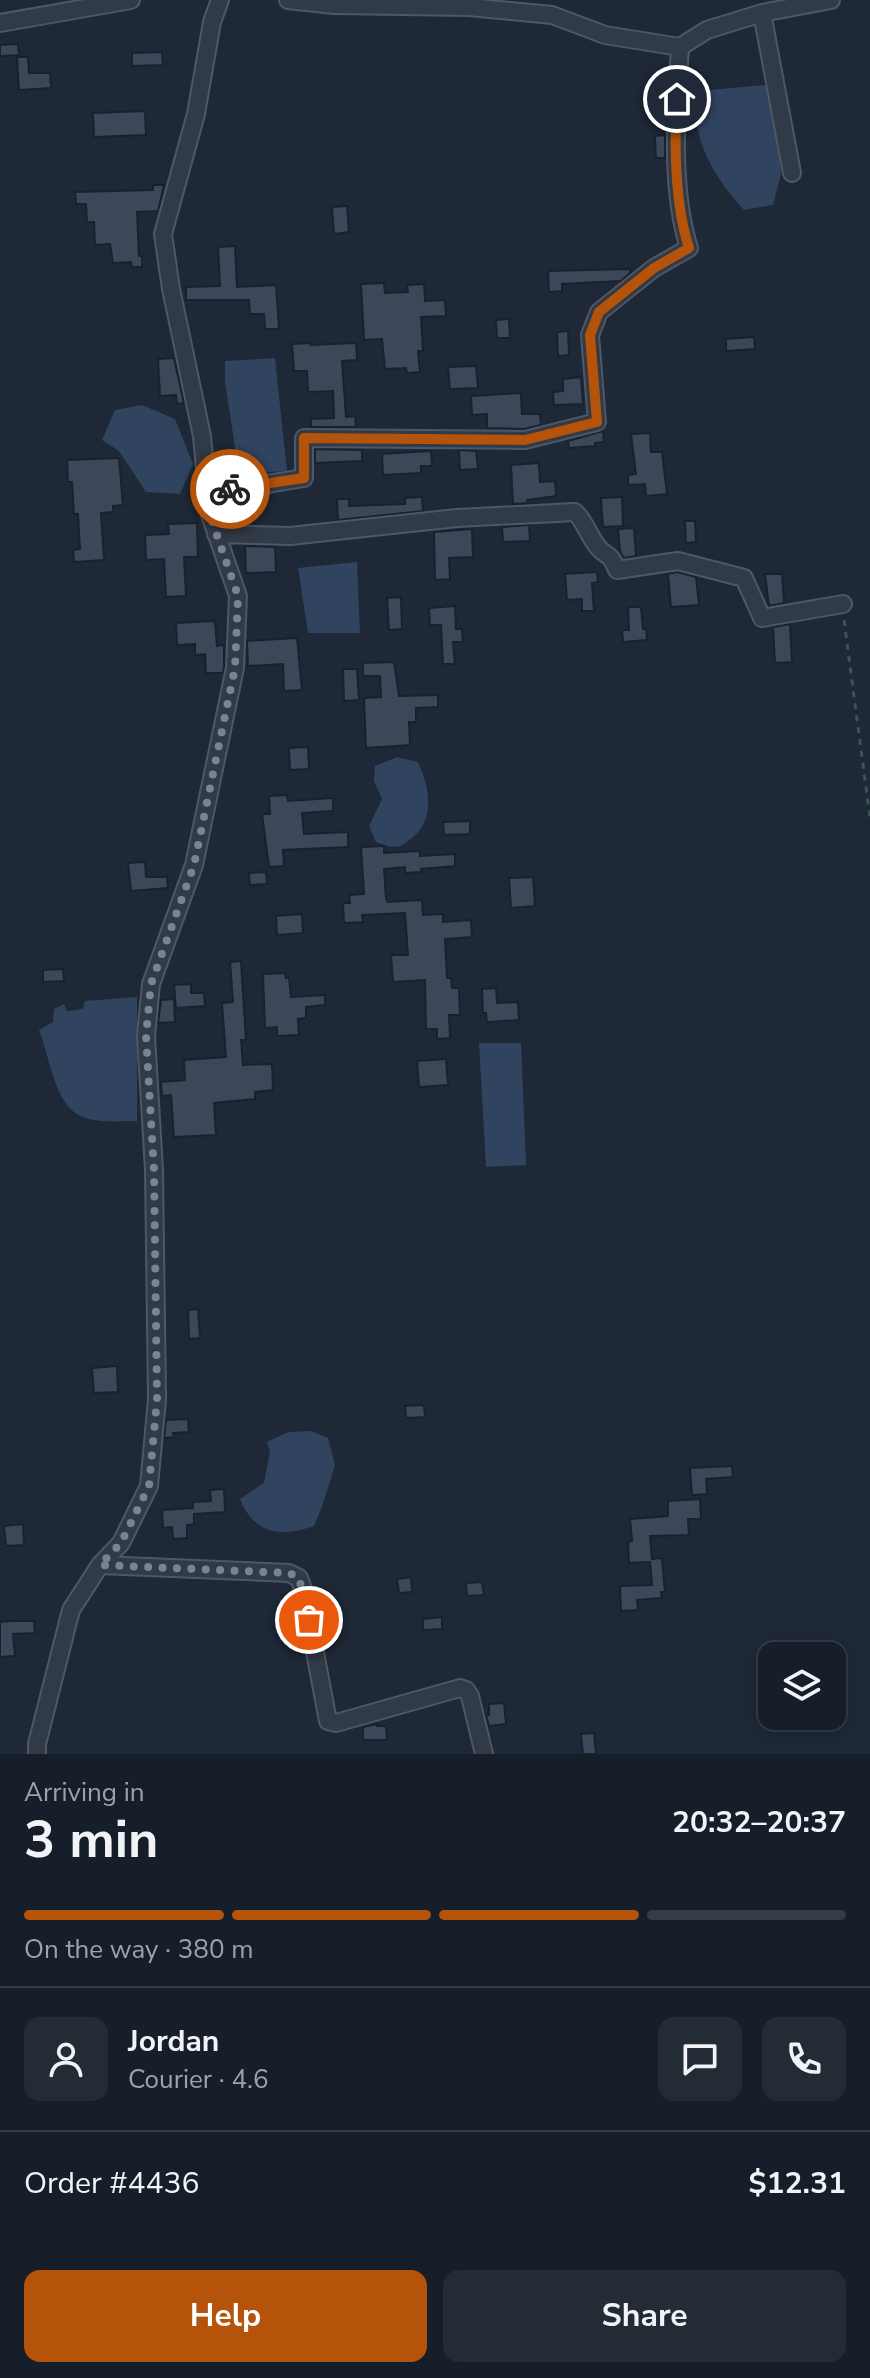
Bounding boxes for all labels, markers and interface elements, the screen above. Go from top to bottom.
pin [643,65,711,133]
icon: home [655,77,699,121]
courier [190,449,270,529]
icon: bike [208,467,252,511]
pin [275,1586,343,1654]
icon: bag [287,1598,331,1642]
map controls [758,1642,846,1730]
button: layers [758,1642,846,1730]
text: Arriving in [24,1775,145,1810]
text: 20:32–20:37 [672,1802,846,1843]
text: 3 min [24,1804,159,1875]
text: On the way · 380 m [24,1932,253,1967]
button: person [24,2017,108,2101]
button: chat [658,2017,742,2101]
button: phone [762,2017,846,2101]
text: Jordan [128,2021,219,2062]
text: Courier · 4.6 [128,2062,269,2097]
text: Order #4436 [24,2163,199,2204]
text: $12.31 [749,2163,846,2204]
button: Help [24,2270,427,2362]
button: Share [443,2270,846,2362]

